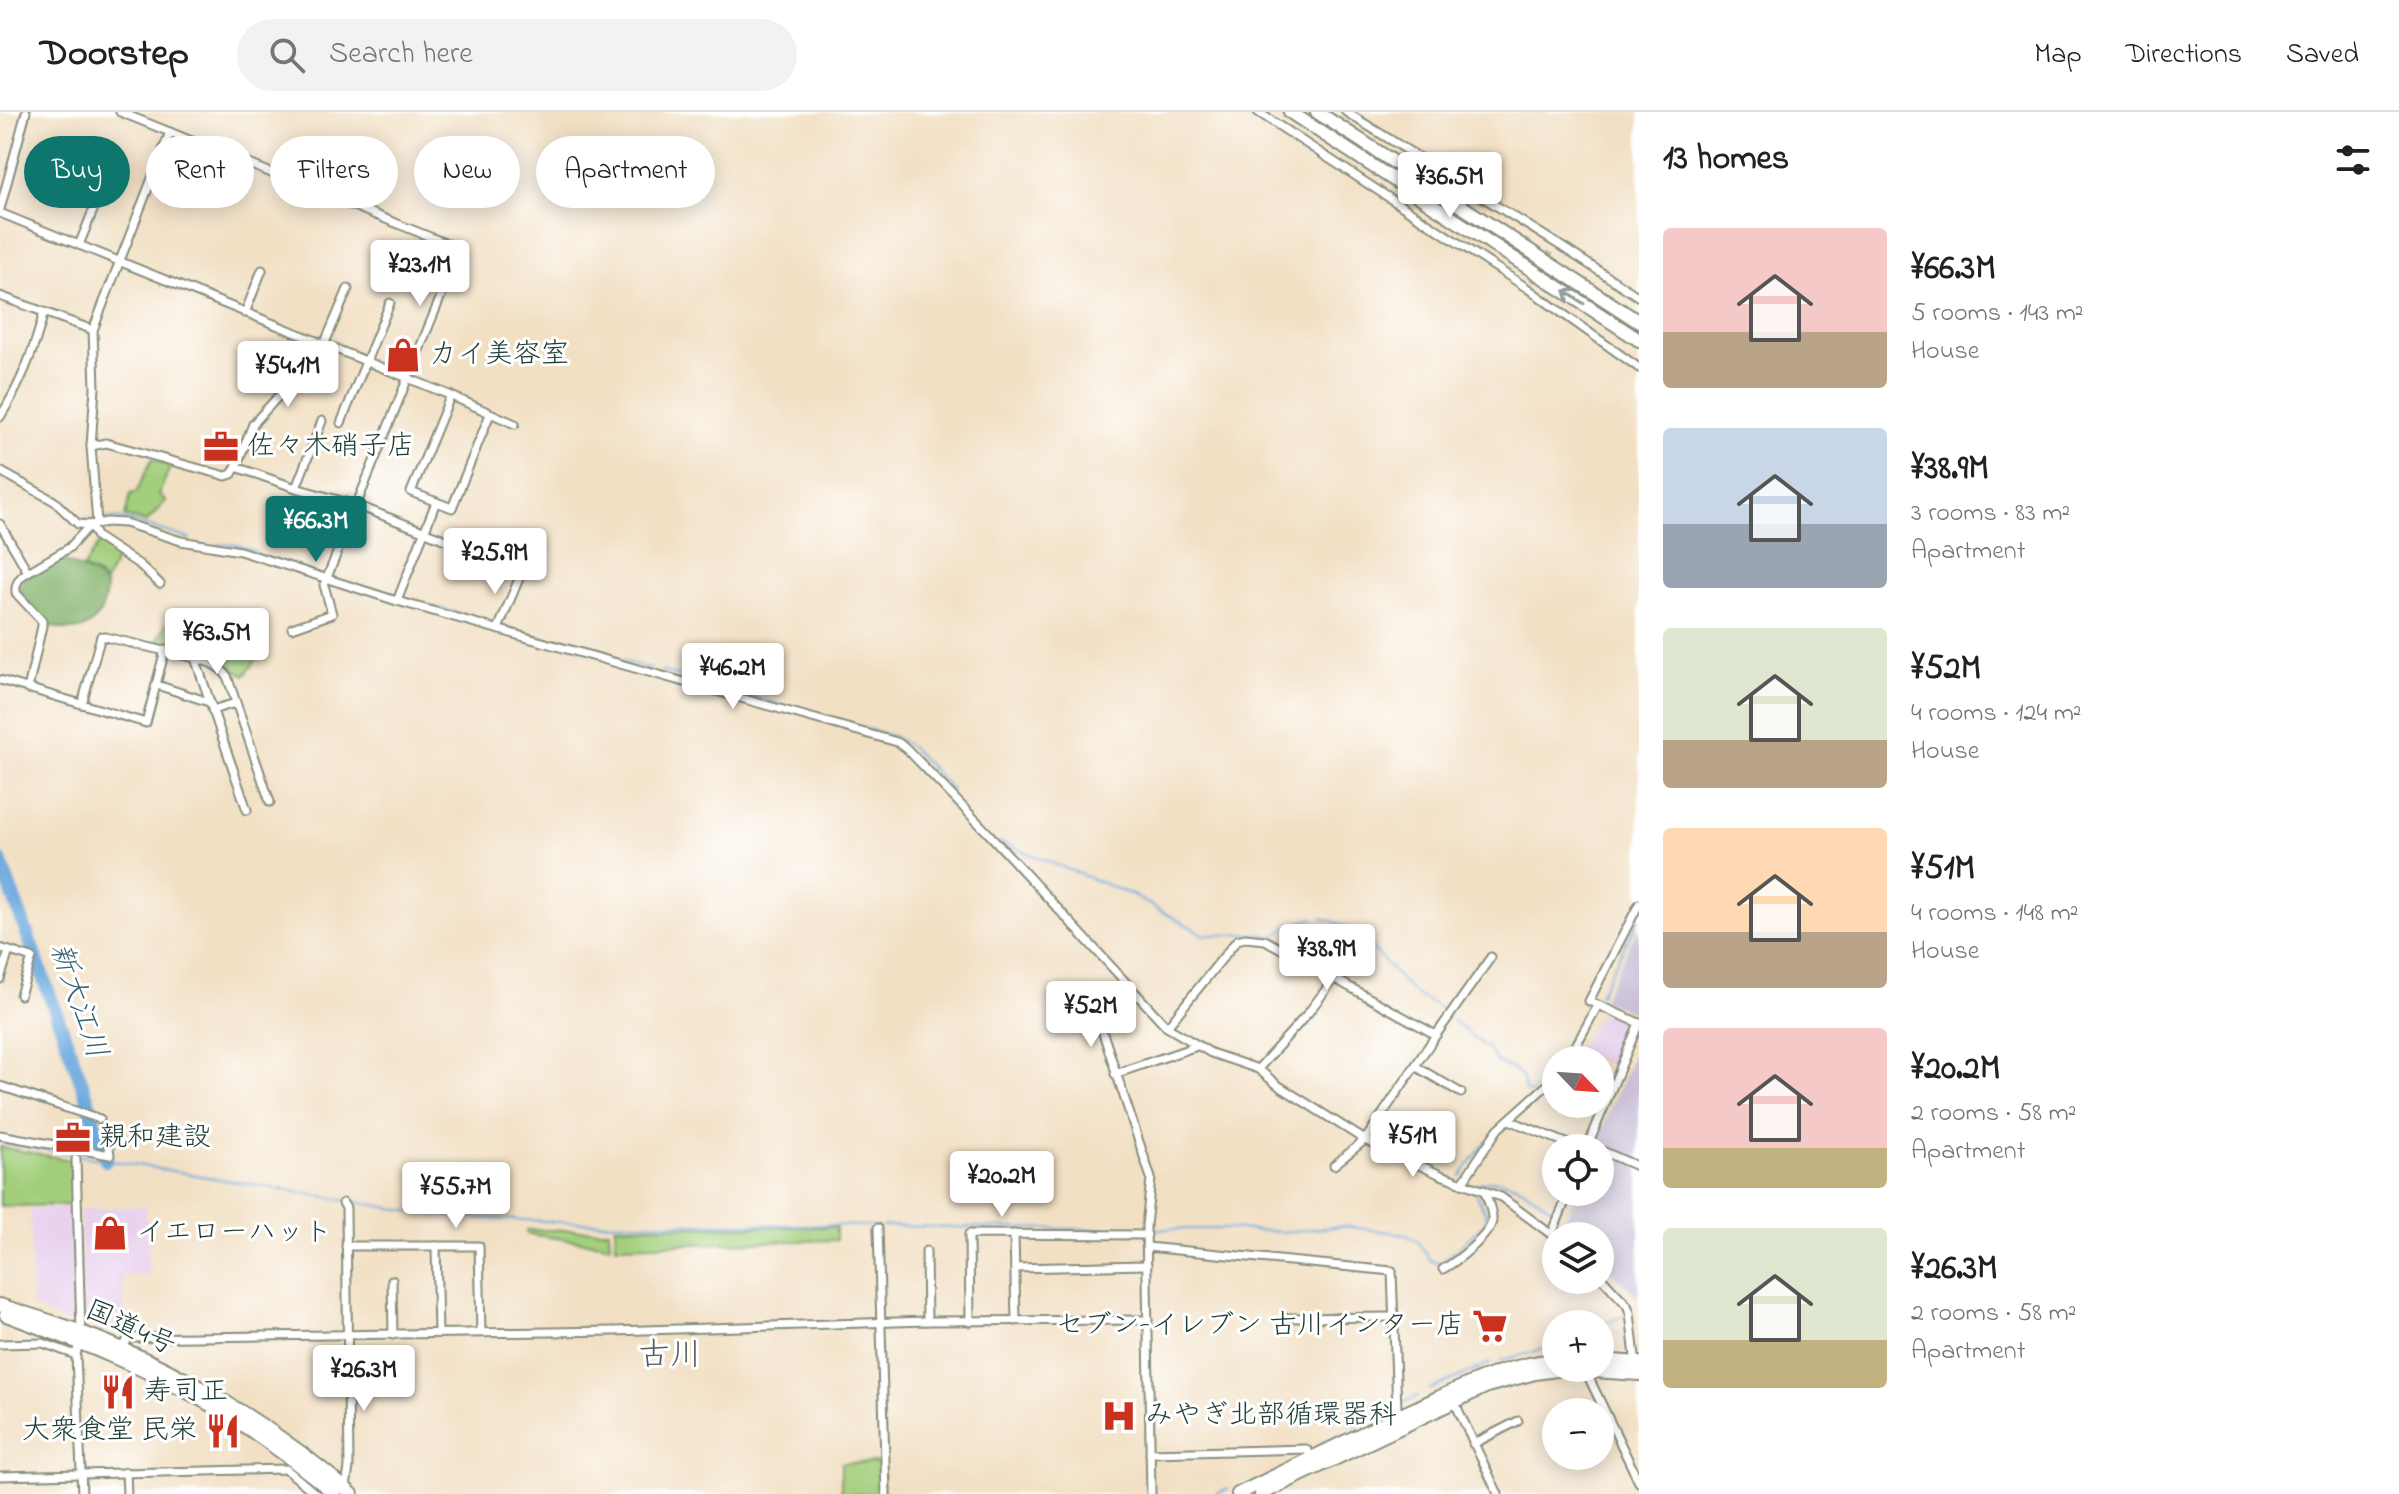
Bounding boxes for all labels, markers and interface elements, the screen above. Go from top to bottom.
search box [237,19,797,91]
text: Doorstep [40,27,189,83]
icon: search [265,33,309,77]
text: Search here [329,33,473,77]
text: Map [2034,35,2082,76]
text: Directions [2126,35,2242,76]
text: Saved [2286,35,2359,76]
text: 13 homes [1663,135,1789,185]
chip: Buy [24,136,130,208]
chip: Rent [146,136,254,208]
chip: Filters [270,136,398,208]
chip: New [414,136,520,208]
chip: Apartment [536,136,715,208]
icon: filters [2331,138,2375,182]
pin: ¥36.5M [1385,152,1515,220]
text: ¥36.5M [1416,159,1484,197]
pin: ¥23.1M [355,240,485,308]
text: ¥66.3M [1911,245,1996,295]
text: ¥23.1M [388,247,452,285]
icon: home [1727,260,1823,356]
one-way arrow [1564,288,1586,305]
text: 5 rooms · 143 m² [1911,295,2084,333]
text: House [1911,333,1979,371]
place label: カイ美容室 [429,335,569,376]
shop icon: カイ美容室 [384,336,422,374]
pin: ¥54.1M [223,341,353,409]
text: ¥54.1M [255,348,321,386]
place label: 佐々木硝子店 [247,427,415,468]
office icon: 佐々木硝子店 [202,428,240,466]
text: ¥38.9M [1911,445,1989,495]
icon: home [1727,460,1823,556]
text: 3 rooms · 83 m² [1911,495,2070,533]
pin: ¥66.3M [251,496,381,564]
text: ¥66.3M [284,503,348,541]
pin: ¥25.9M [430,528,560,596]
text: Apartment [1911,533,2025,571]
text: ¥25.9M [462,535,528,573]
pin: ¥63.5M [152,608,282,676]
text: ¥63.5M [183,615,251,653]
pin: ¥46.2M [668,643,798,711]
text: ¥52M [1911,645,1981,695]
text: ¥46.2M [700,650,766,688]
icon: home [1727,660,1823,756]
text: 4 rooms · 124 m² [1911,695,2082,733]
text: House [1911,733,1979,771]
text: ¥51M [1911,845,1975,895]
icon: home [1727,860,1823,956]
text: 4 rooms · 148 m² [1911,895,2078,933]
pin: ¥38.9M [1262,924,1392,992]
text: ¥38.9M [1297,931,1357,969]
text: House [1911,933,1979,971]
water label: 新大江川 [37,937,117,1065]
pin: ¥52M [1044,981,1138,1049]
text: ¥52M [1064,988,1118,1026]
text: ¥20.2M [1911,1045,2000,1095]
north arrow [1542,1046,1614,1118]
map controls [1542,1046,1614,1470]
icon: home [1727,1060,1823,1156]
text: 2 rooms · 58 m² [1911,1095,2077,1133]
pin: ¥51M [1366,1111,1460,1179]
place label: 親和建設 [99,1118,211,1159]
text: ¥51M [1388,1118,1438,1156]
office icon: 親和建設 [54,1119,92,1157]
text: Apartment [1911,1133,2025,1171]
button: locate [1542,1134,1614,1206]
pin: ¥20.2M [937,1151,1067,1219]
text: ¥20.2M [968,1158,1036,1196]
pin: ¥55.7M [391,1162,521,1230]
text: ¥55.7M [420,1169,492,1207]
place label: イエローハット [136,1213,332,1254]
shop icon: イエローハット [91,1214,129,1252]
button: layers [1542,1222,1614,1294]
text: ¥26.3M [1911,1245,1998,1295]
icon: home [1727,1260,1823,1356]
street label: 国道4号 [78,1291,182,1367]
text: 2 rooms · 58 m² [1911,1295,2077,1333]
place label: セブン-イレブン 古川インター店 [1056,1306,1464,1347]
supermarket icon: セブン-イレブン 古川インター店 [1471,1307,1509,1345]
button: + [1542,1310,1614,1382]
district label: 古川 [638,1333,702,1380]
text: Apartment [1911,1333,2025,1371]
pin: ¥26.3M [299,1345,429,1413]
text: ¥26.3M [331,1352,397,1390]
place label: 寿司正 [144,1372,228,1413]
restaurant icon: 寿司正 [99,1373,137,1411]
place label: みやぎ北部循環器科 [1145,1396,1397,1437]
hospital icon: みやぎ北部循環器科 [1100,1397,1138,1435]
button: − [1542,1398,1614,1470]
place label: 大衆食堂 民栄 [22,1411,197,1452]
restaurant icon: 大衆食堂 民栄 [204,1412,242,1450]

